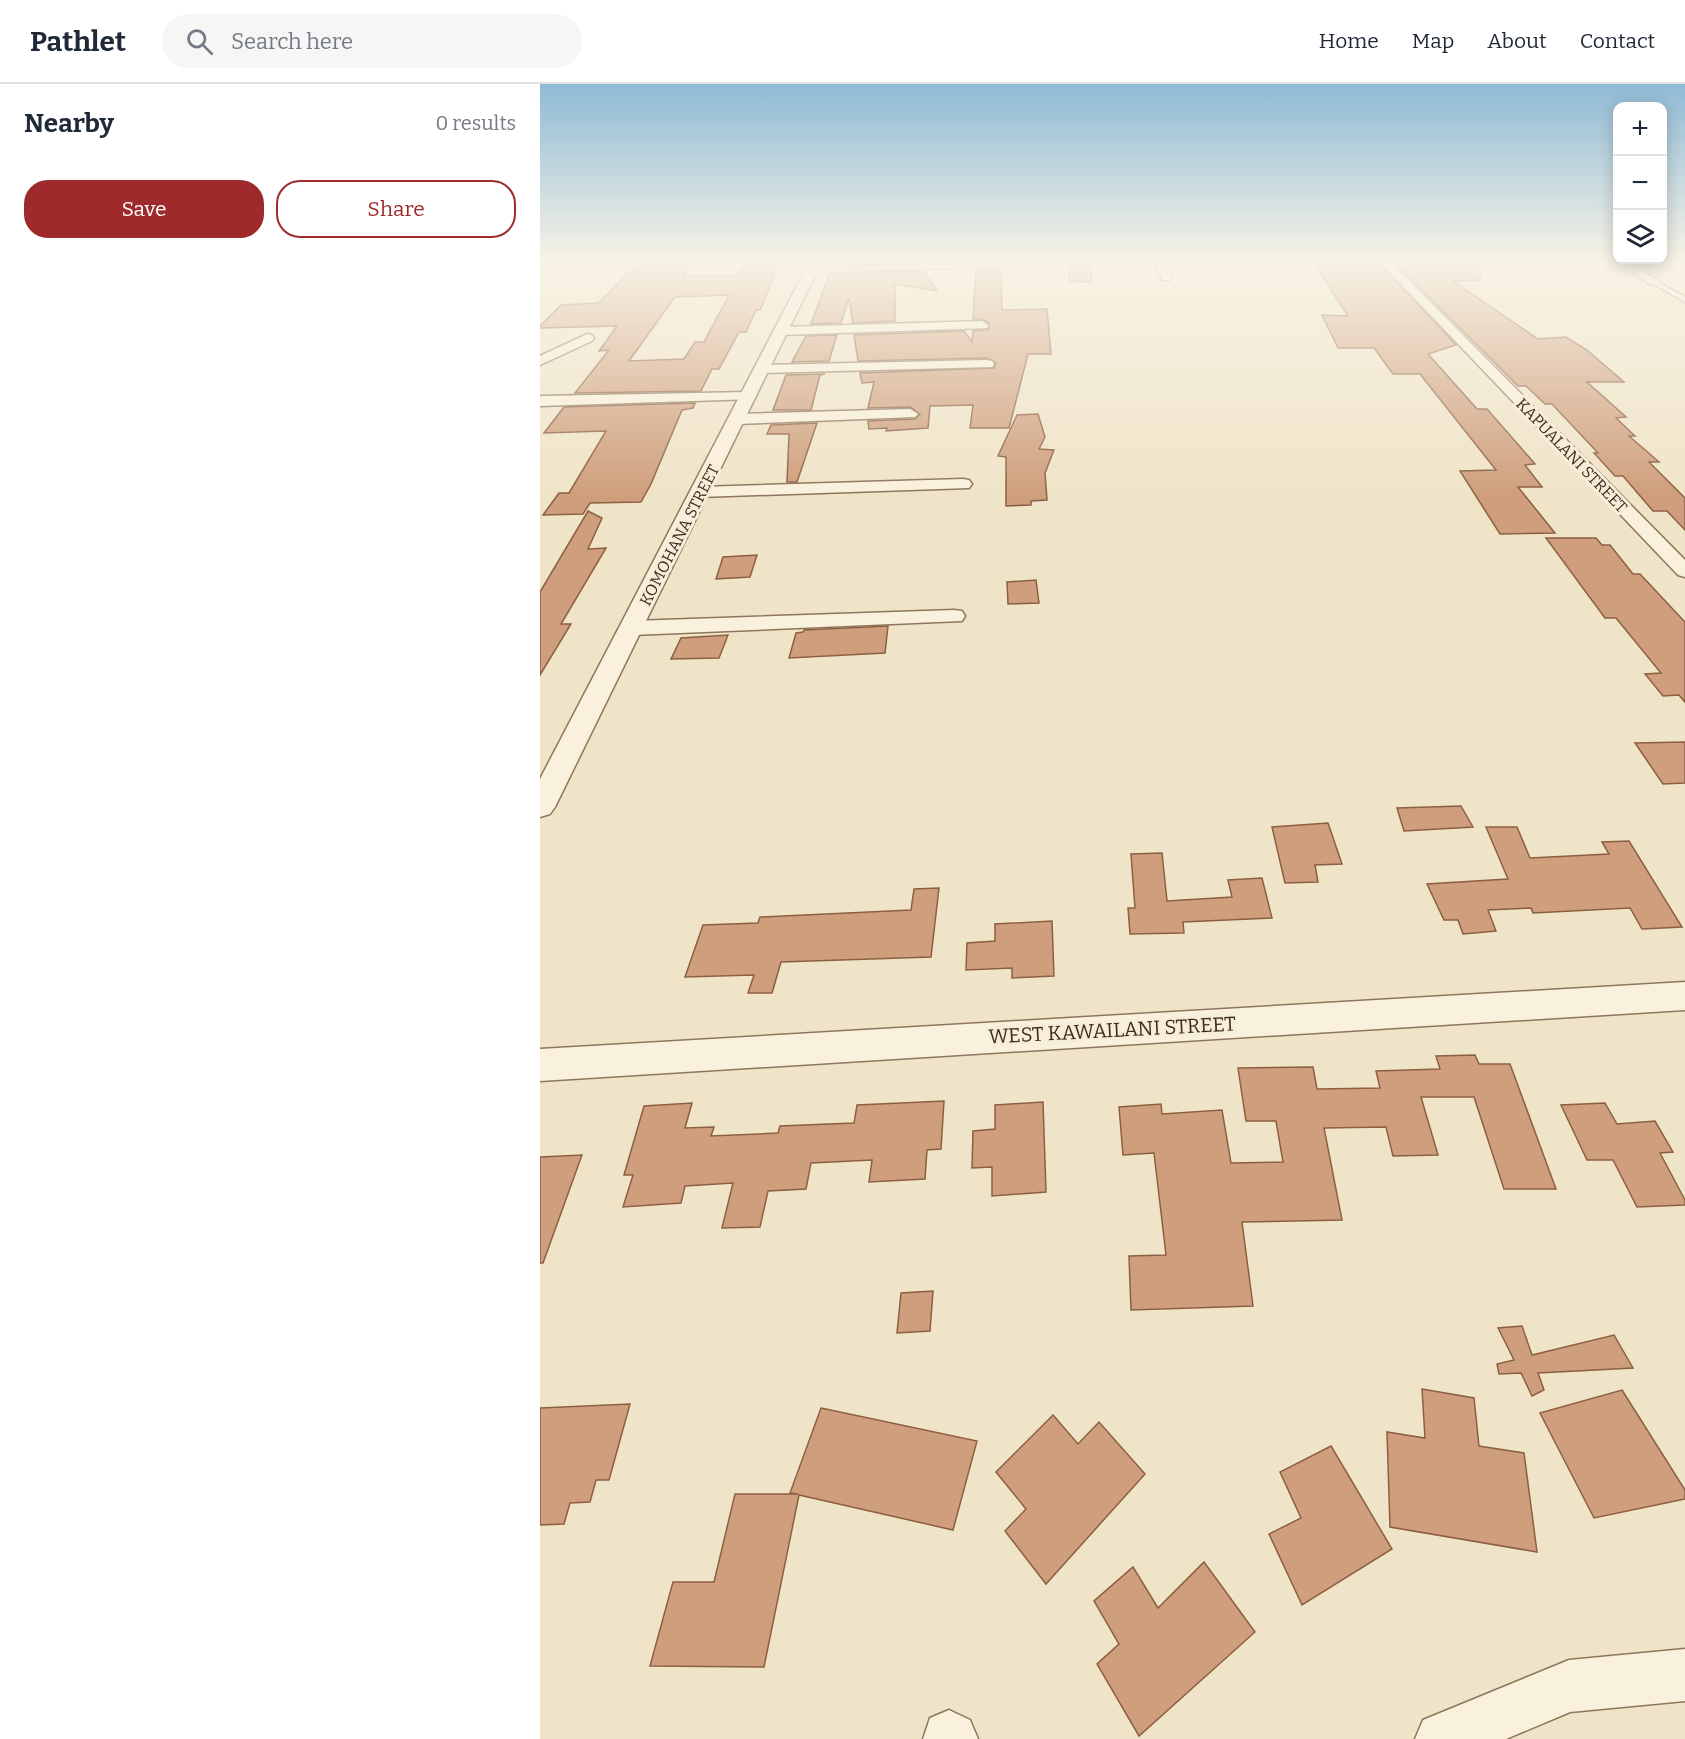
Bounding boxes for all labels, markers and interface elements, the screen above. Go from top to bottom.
search box [162,14,582,68]
text: Pathlet [30,25,126,58]
icon: search [183,25,216,58]
text: Search here [231,28,353,55]
text: Home [1319,28,1379,54]
text: Map [1412,28,1454,54]
text: About [1487,28,1547,54]
text: Contact [1580,28,1655,54]
map controls [1613,102,1667,264]
button: + [1613,102,1667,156]
text: Nearby [24,108,114,139]
text: 0 results [436,111,516,135]
button: − [1613,156,1667,210]
button: Save [24,180,264,238]
button: Share [276,180,516,238]
button: layers [1613,210,1667,264]
street label: KAPUALANI STREET [1512,394,1631,516]
street label: KOMOHANA STREET [636,462,723,609]
street label: WEST KAWAILANI STREET [988,1012,1237,1048]

